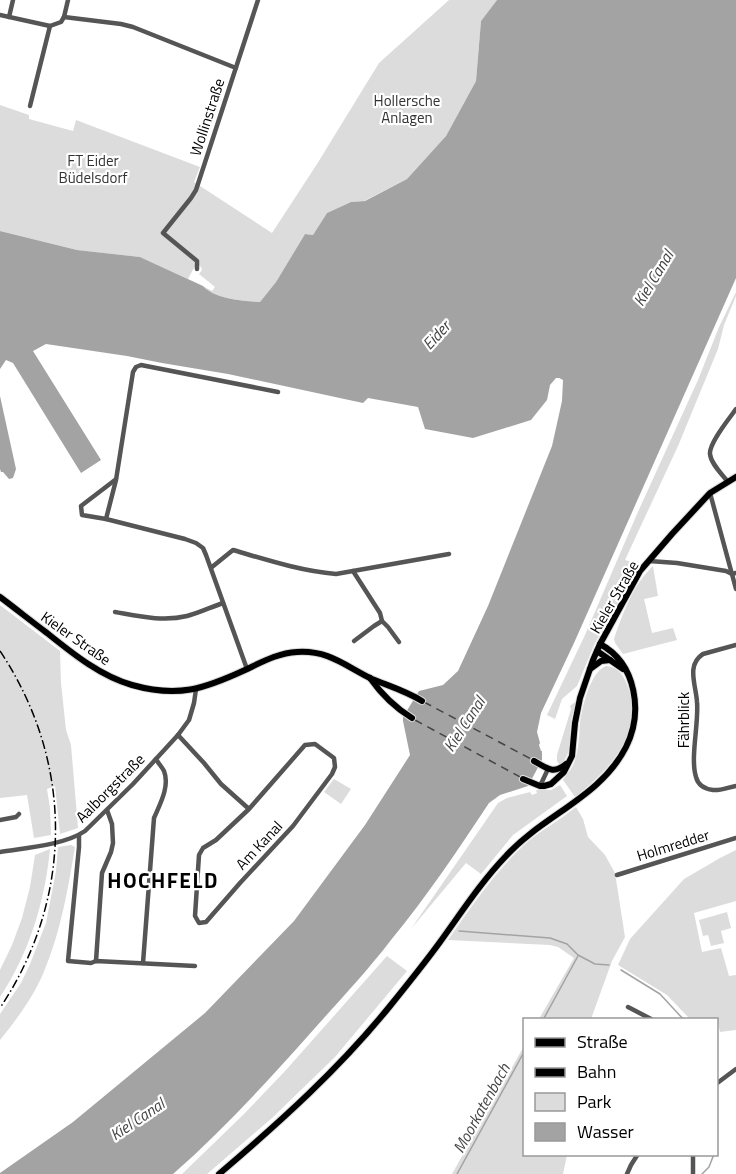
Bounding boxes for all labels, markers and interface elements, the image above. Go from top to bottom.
street label: Wollinstraße [184,75,230,159]
park label: Hollersche Anlagen [374,89,440,129]
park label: FT Eider Büdelsdorf [58,149,128,189]
water label: Kiel Canal [627,244,680,310]
water label: Eider [416,314,457,355]
street label: Kieler Straße [584,556,644,638]
street label: Kieler Straße [36,605,116,671]
water label: Kiel Canal [437,690,492,756]
street label: Fährblick [672,692,695,748]
street label: Aalborgstraße [70,748,150,828]
street label: Am Kanal [230,815,288,875]
street label: Holmredder [634,823,712,867]
district label: HOCHFELD [107,864,219,896]
legend [523,1018,718,1156]
text: Straße [577,1028,628,1055]
water label: Moorkatenbach [446,1058,516,1157]
text: Bahn [577,1058,616,1085]
text: Park [577,1088,612,1115]
water label: Kiel Canal [105,1091,170,1146]
text: Wasser [577,1118,634,1145]

